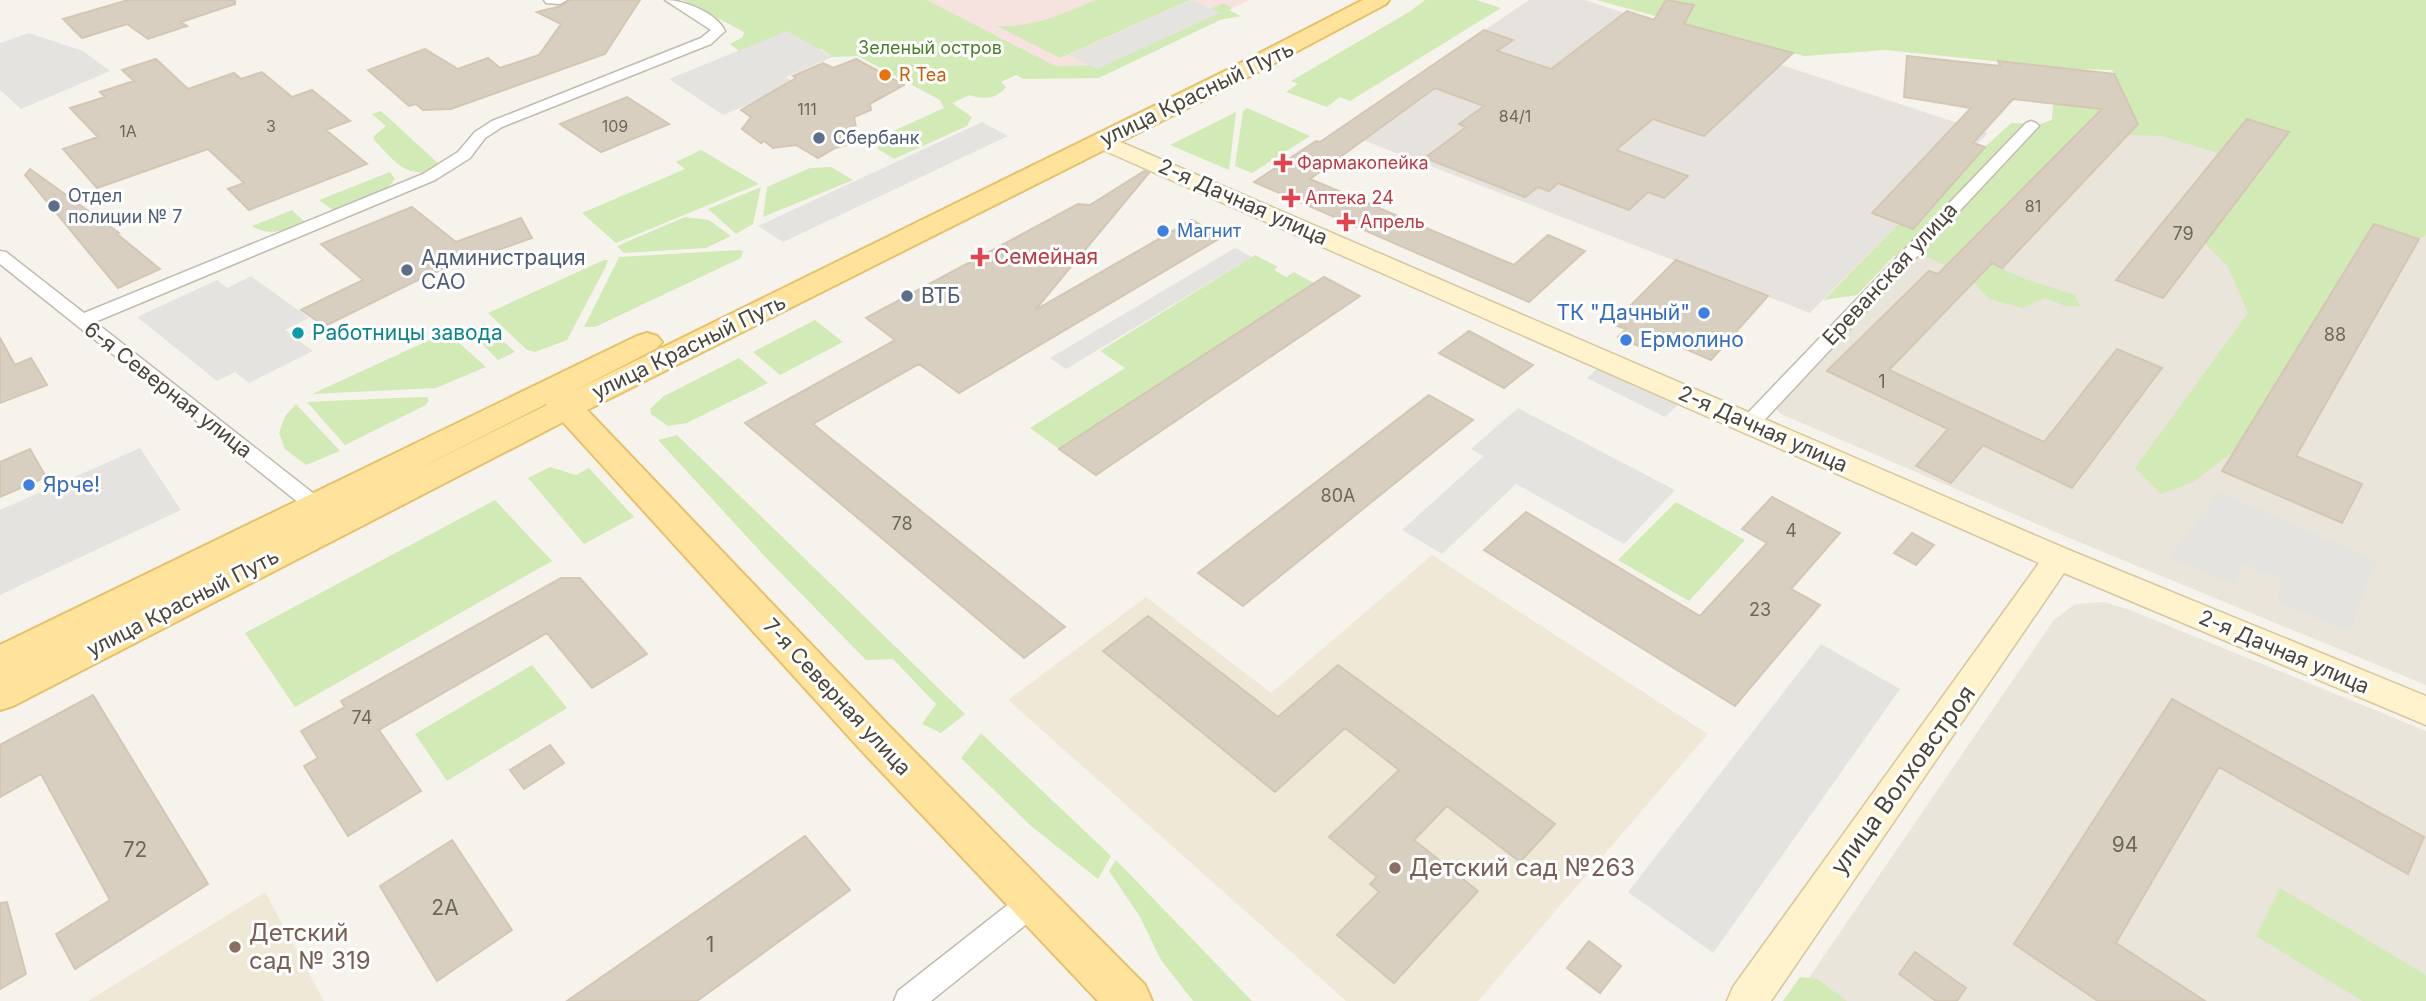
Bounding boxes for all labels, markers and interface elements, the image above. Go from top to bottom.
street label: улица Красный Путь [1096,36,1298,151]
park label: Зеленый остров [858,37,1002,58]
place label: R Tea [899,64,947,85]
marker: R Tea [877,67,893,83]
house number: 111 [797,99,817,119]
house number: 84/1 [1499,106,1531,126]
house number: 3 [266,116,276,136]
house number: 109 [602,116,628,136]
house number: 1А [119,121,137,141]
place label: Сбербанк [833,127,920,148]
marker: Сбербанк [811,130,827,146]
place label: Фармакопейка [1297,152,1429,173]
street label: 2-я Дачная улица [1155,153,1332,250]
marker: Фармакопейка [1275,155,1291,171]
place label: Отдел полиции № 7 [68,185,182,227]
place label: Аптека 24 [1305,187,1394,208]
marker: Аптека 24 [1283,190,1299,206]
house number: 81 [2025,196,2041,216]
street label: Ереванская улица [1817,197,1962,350]
marker: Отдел полиции № 7 [46,198,62,214]
place label: Апрель [1360,211,1425,232]
marker: Апрель [1338,214,1354,230]
place label: Магнит [1177,220,1242,241]
marker: Магнит [1155,223,1171,239]
house number: 79 [2172,223,2194,244]
place label: Семейная [994,244,1098,269]
place label: Администрация САО [421,245,586,294]
marker: Семейная [972,249,988,265]
marker: Администрация САО [399,262,415,278]
place label: ВТБ [921,283,961,308]
marker: ВТБ [899,288,915,304]
street label: улица Красный Путь [588,289,790,404]
place label: ТК "Дачный" [1556,300,1690,325]
marker: ТК "Дачный" [1696,305,1712,321]
street label: 6-я Северная улица [79,316,257,463]
place label: Работницы завода [312,320,503,345]
house number: 88 [2324,324,2346,345]
marker: Работницы завода [290,325,306,341]
place label: Ермолино [1640,327,1744,352]
marker: Ермолино [1618,332,1634,348]
house number: 1 [1878,371,1886,392]
street label: 2-я Дачная улица [1675,380,1852,477]
place label: Ярче! [43,472,100,497]
marker: Ярче! [21,477,37,493]
house number: 80А [1321,485,1355,506]
house number: 78 [891,513,913,534]
house number: 4 [1785,520,1797,541]
street label: улица Красный Путь [82,543,283,662]
house number: 23 [1749,599,1771,620]
street label: 2-я Дачная улица [2195,604,2373,699]
street label: 7-я Северная улица [758,613,916,780]
street label: улица Волховстроя [1824,679,1981,880]
house number: 74 [352,707,372,728]
house number: 94 [2112,832,2138,857]
house number: 72 [123,837,147,862]
place label: Детский сад №263 [1409,853,1635,882]
marker: Детский сад №263 [1387,860,1403,876]
house number: 2А [431,895,459,920]
place label: Детский сад № 319 [249,918,371,975]
house number: 1 [706,932,714,957]
marker: Детский сад № 319 [227,939,243,955]

